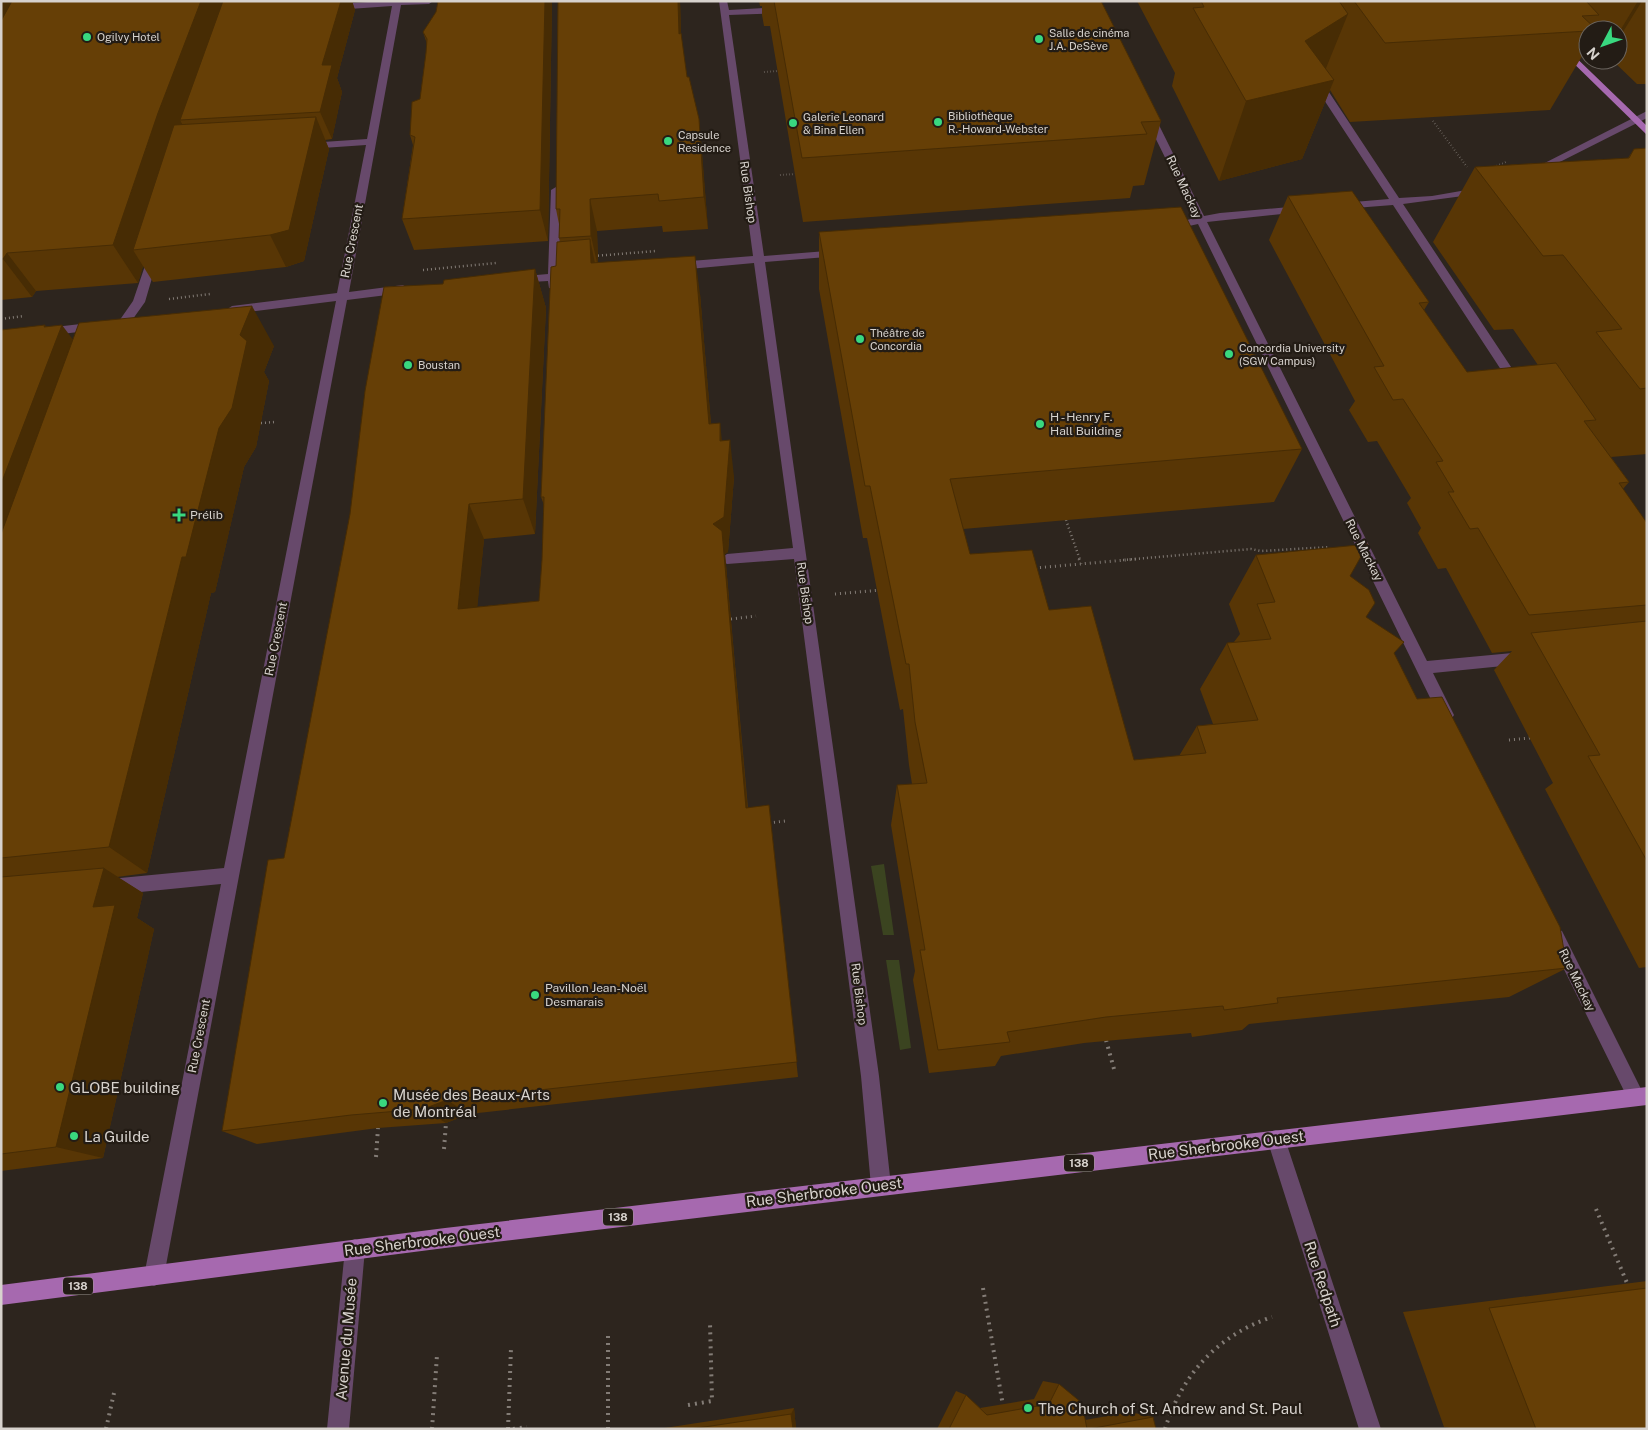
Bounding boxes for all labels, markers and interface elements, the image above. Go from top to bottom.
north arrow [1578,20,1628,70]
place label: Salle de cinéma J.A. DeSève [1049,27,1129,52]
marker: Ogilvy Hotel [81,31,93,43]
place label: Ogilvy Hotel [97,31,160,43]
marker: Salle de cinéma J.A. DeSève [1033,33,1045,45]
text: N [1584,44,1603,63]
place label: Bibliothèque R.-Howard-Webster [948,110,1048,135]
place label: Galerie Leonard & Bina Ellen [803,111,884,136]
marker: Bibliothèque R.-Howard-Webster [932,116,944,128]
marker: Galerie Leonard & Bina Ellen [787,117,799,129]
place label: Capsule Residence [678,129,731,154]
marker: Capsule Residence [662,135,674,147]
street label: Rue Mackay [1163,153,1205,221]
street label: Rue Bishop [737,160,759,224]
street label: Rue Crescent [338,203,366,279]
place label: Théâtre de Concordia [870,327,925,352]
marker: Théâtre de Concordia [854,333,866,345]
place label: Concordia University (SGW Campus) [1239,342,1345,367]
marker: Concordia University (SGW Campus) [1223,348,1235,360]
marker: Boustan [402,359,414,371]
place label: Boustan [418,359,460,371]
place label: H - Henry F. Hall Building [1050,410,1122,438]
marker: H - Henry F. Hall Building [1034,418,1046,430]
marker: Prélib [172,508,186,522]
place label: Prélib [190,508,223,522]
street label: Rue Mackay [1342,517,1386,584]
street label: Rue Bishop [794,561,816,625]
street label: Rue Crescent [262,601,290,677]
street label: Rue Mackay [1556,946,1598,1014]
street label: Rue Bishop [848,962,870,1026]
place label: Pavillon Jean-Noël Desmarais [545,981,648,1009]
marker: Pavillon Jean-Noël Desmarais [529,989,541,1001]
street label: Rue Crescent [185,998,213,1074]
place label: GLOBE building [70,1079,180,1096]
marker: GLOBE building [54,1081,66,1093]
place label: Musée des Beaux-Arts de Montréal [393,1086,550,1120]
marker: Musée des Beaux-Arts de Montréal [377,1097,389,1109]
street label: Rue Sherbrooke Ouest [1147,1127,1305,1163]
place label: La Guilde [84,1128,150,1145]
marker: La Guilde [68,1130,80,1142]
road number: 138 [1064,1154,1094,1172]
street label: Rue Sherbrooke Ouest [745,1174,903,1210]
road number: 138 [603,1208,633,1226]
street label: Rue Sherbrooke Ouest [343,1223,501,1259]
street label: Rue Redpath [1301,1239,1345,1329]
street label: Avenue du Musée [332,1277,360,1401]
road number: 138 [63,1278,93,1294]
place label: The Church of St. Andrew and St. Paul [1038,1400,1302,1417]
marker: The Church of St. Andrew and St. Paul [1022,1402,1034,1414]

